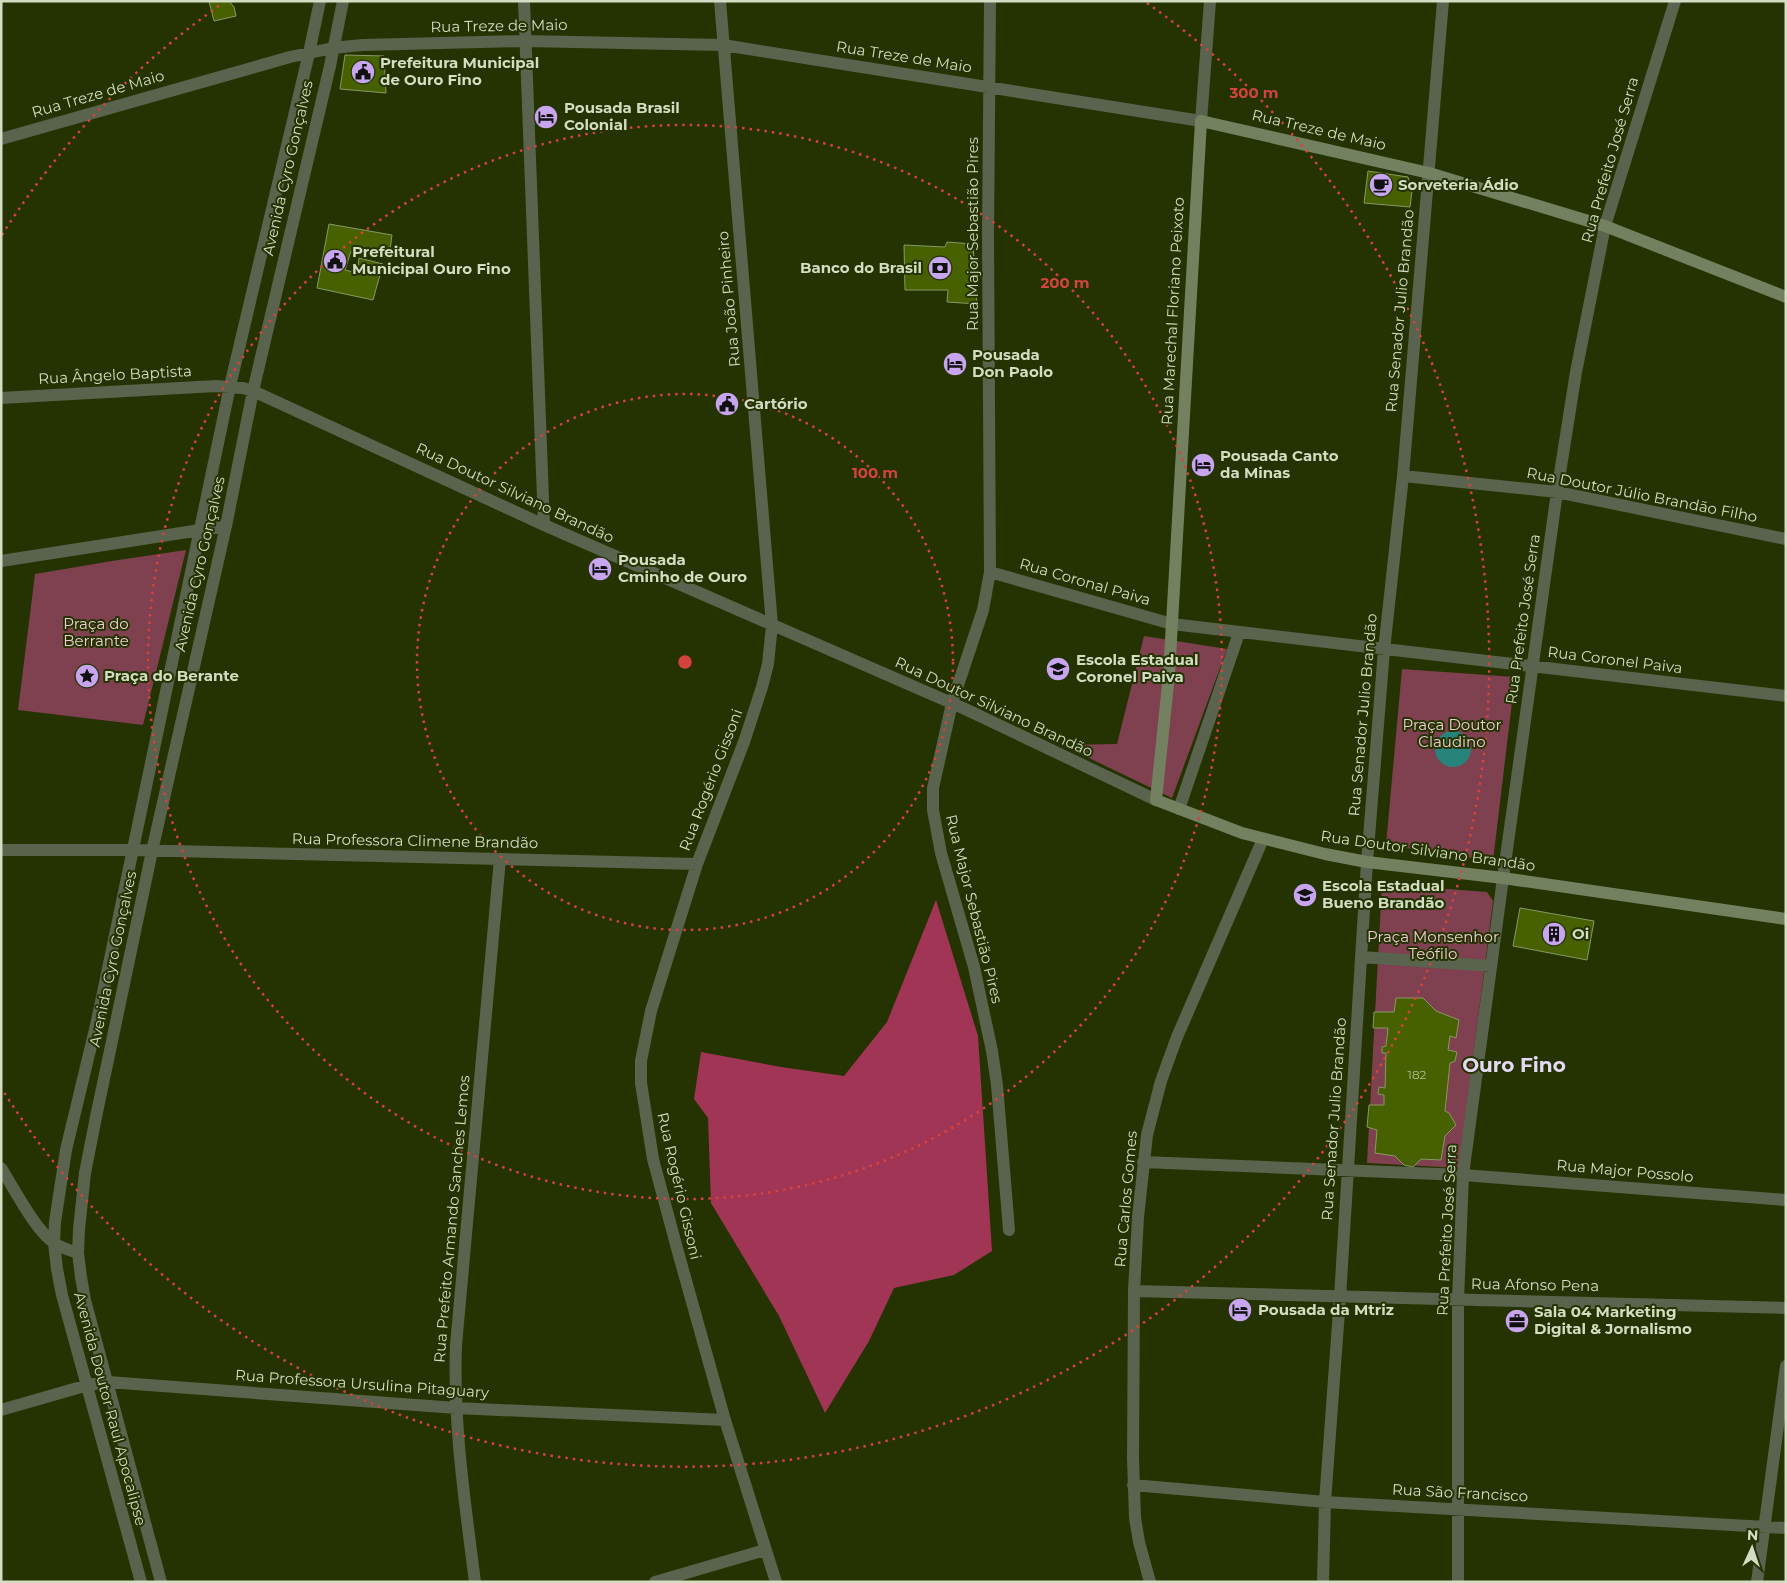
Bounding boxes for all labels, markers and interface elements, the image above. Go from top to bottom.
street label: Rua Treze de Maio [430,15,568,36]
street label: Rua Treze de Maio [835,36,973,77]
place label: Prefeitura Municipal de Ouro Fino [380,53,539,89]
public building icon: Prefeitura Municipal de Ouro Fino [350,59,376,85]
street label: Rua Treze de Maio [29,65,166,122]
street label: Rua Prefeito José Serra [1577,75,1642,245]
street label: Avenida Cyro Gonçalves [258,78,317,257]
text: 300 m [1228,83,1279,102]
place label: Pousada Brasil Colonial [564,98,680,134]
hotel icon: Pousada Brasil Colonial [533,104,559,130]
street label: Rua Treze de Maio [1250,105,1388,154]
street label: Rua Major Sebastião Pires [963,137,982,331]
cafe icon: Sorveteria Ádio [1368,172,1394,198]
place label: Sorveteria Ádio [1398,175,1519,194]
street label: Rua Marechal Floriano Peixoto [1157,196,1188,425]
street label: Rua Senador Julio Brandão [1381,209,1418,413]
street label: Rua João Pinheiro [713,230,744,368]
place label: Prefeitural Municipal Ouro Fino [352,242,511,278]
public building icon: Prefeitural Municipal Ouro Fino [322,248,348,274]
bank icon: Banco do Brasil [927,255,953,281]
place label: Banco do Brasil [800,258,922,277]
text: 200 m [1040,273,1090,292]
place label: Pousada Don Paolo [972,345,1053,381]
hotel icon: Pousada Don Paolo [942,351,968,377]
street label: Rua Ângelo Baptista [38,361,192,388]
public building icon: Cartório [714,391,740,417]
place label: Cartório [744,394,808,413]
street label: Rua Doutor Silviano Brandão [413,438,617,547]
place label: Pousada Canto da Minas [1220,446,1339,482]
hotel icon: Pousada Canto da Minas [1190,452,1216,478]
text: 100 m [852,463,898,482]
street label: Rua Doutor Júlio Brandão Filho [1525,463,1759,526]
street label: Avenida Cyro Gonçalves [170,474,229,653]
street label: Rua Prefeito José Serra [1501,533,1544,705]
place label: Pousada Cminho de Ouro [618,550,747,586]
street label: Rua Coronal Paiva [1017,554,1153,609]
hotel icon: Pousada Cminho de Ouro [587,556,613,582]
street label: Rua Senador Julio Brandão [1344,613,1381,817]
park label: Praça do Berrante [63,614,129,650]
street label: Rua Coronel Paiva [1546,642,1684,677]
place label: Escola Estadual Coronel Paiva [1076,650,1199,686]
street label: Rua Doutor Silviano Brandão [892,652,1096,761]
centre of rings [676,653,694,671]
school or university icon: Escola Estadual Coronel Paiva [1045,656,1071,682]
place icon: Praça do Berante [74,663,100,689]
place label: Praça do Berante [104,666,239,685]
street label: Rua Rogério Gissoni [675,706,746,853]
park label: Praça Doutor Claudino [1402,715,1502,751]
street label: Rua Major Sebastião Pires [942,812,1007,1005]
street label: Rua Doutor Silviano Brandão [1319,826,1537,875]
street label: Rua Professora Climene Brandão [292,829,538,852]
street label: Avenida Cyro Gonçalves [85,869,140,1048]
place label: Escola Estadual Bueno Brandão [1322,876,1445,912]
school or university icon: Escola Estadual Bueno Brandão [1292,882,1318,908]
building icon: Oi [1541,921,1567,947]
place label: Oi [1572,924,1589,943]
park label: Praça Monsenhor Teófilo [1367,927,1499,963]
street label: Rua Senador Julio Brandão [1317,1017,1350,1221]
district label: Ouro Fino [1462,1053,1566,1077]
house number: 182 [1408,1067,1427,1082]
street label: Rua Prefeito Armando Sanches Lemos [429,1074,474,1364]
street label: Rua Rogério Gissoni [653,1110,706,1261]
street label: Rua Carlos Gomes [1110,1130,1141,1268]
street label: Rua Prefeito José Serra [1433,1144,1460,1316]
street label: Rua Major Possolo [1556,1155,1695,1186]
street label: Rua Afonso Pena [1471,1274,1599,1295]
street label: Avenida Doutor Raul Apocalipse [70,1290,151,1528]
hotel icon: Pousada da Mtriz [1227,1297,1253,1323]
place label: Pousada da Mtriz [1258,1300,1394,1319]
place label: Sala 04 Marketing Digital & Jornalismo [1534,1302,1692,1338]
office icon: Sala 04 Marketing Digital & Jornalismo [1504,1308,1530,1334]
street label: Rua Professora Ursulina Pitaguary [234,1365,490,1402]
street label: Rua São Francisco [1391,1479,1529,1506]
north arrow [1727,1523,1777,1573]
text: N [1747,1526,1759,1544]

